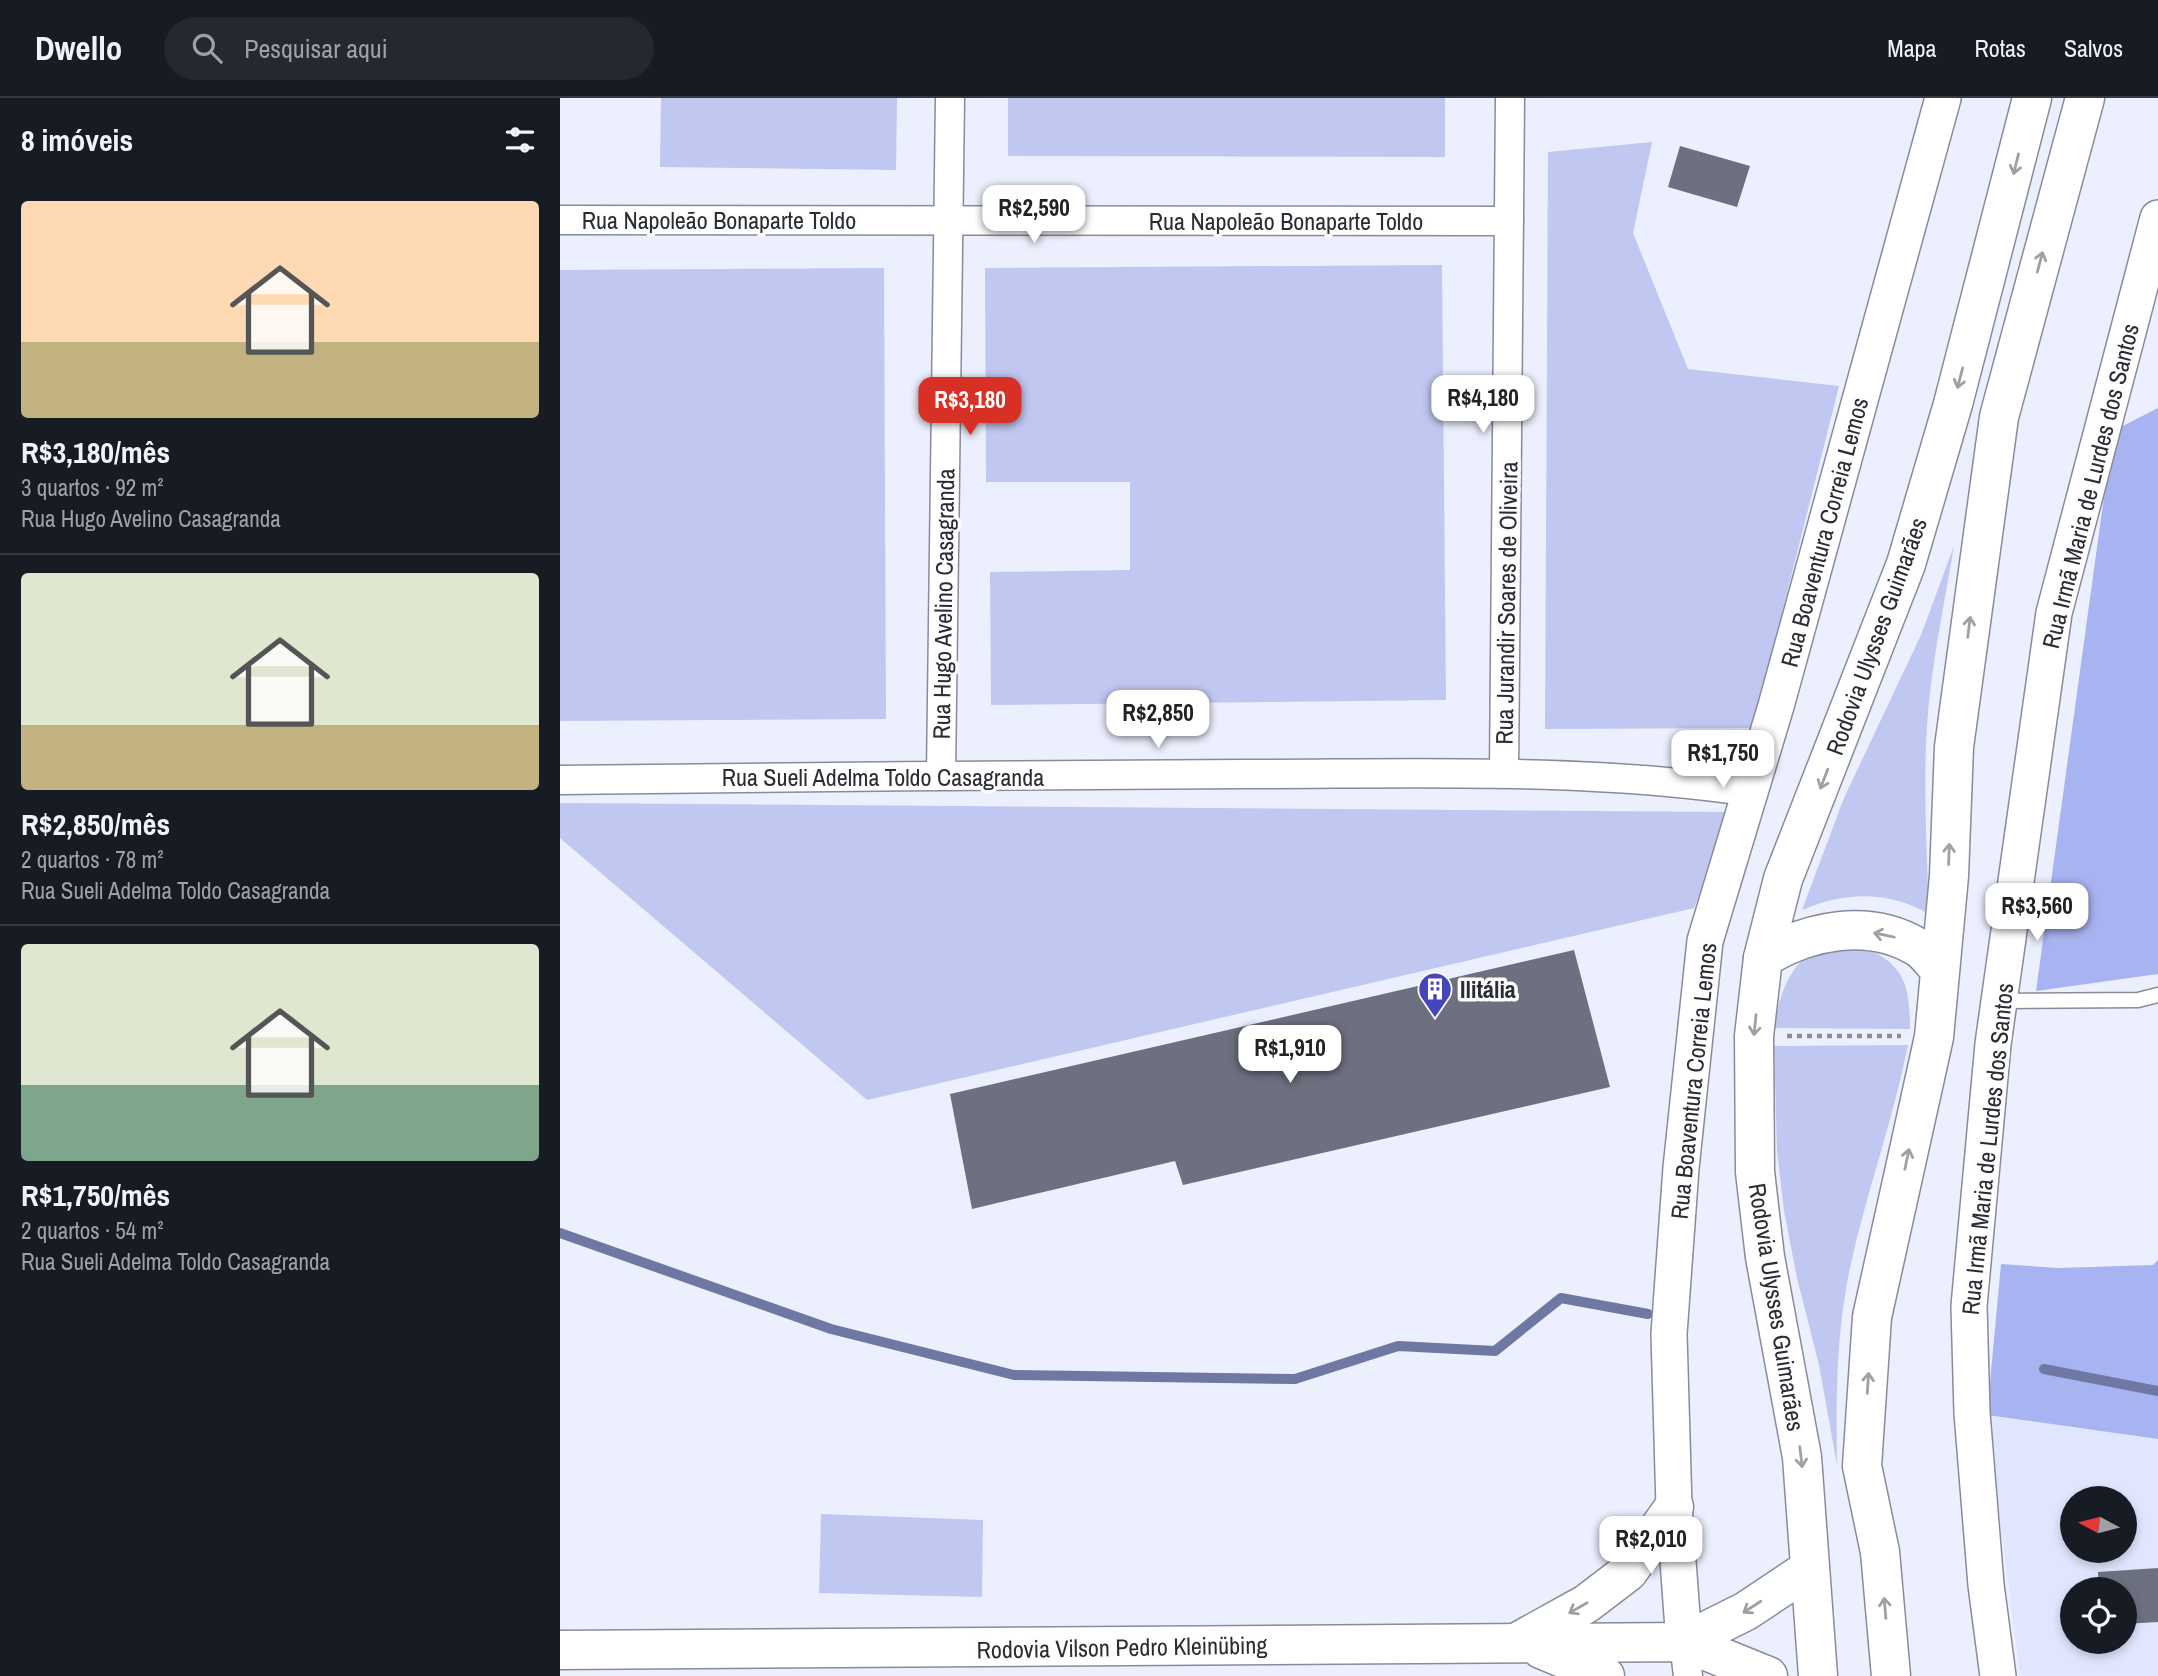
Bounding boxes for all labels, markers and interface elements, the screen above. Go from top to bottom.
search box [164,17,654,80]
text: Dwello [35,26,122,70]
icon: search [188,29,226,67]
text: Pesquisar aqui [244,31,388,66]
text: Mapa [1887,32,1937,64]
text: Rotas [1975,32,2026,64]
text: Salvos [2064,32,2123,64]
text: 8 imóveis [21,120,133,160]
icon: filters [501,121,539,159]
one-way arrow [2008,153,2021,175]
pin: R$2,590 [969,186,1099,245]
text: R$2,590 [998,192,1070,223]
street label: Rua Napoleão Bonaparte Toldo [582,204,856,236]
street label: Rua Napoleão Bonaparte Toldo [1149,205,1423,237]
icon: home [217,247,343,373]
one-way arrow [2035,251,2048,273]
street label: Rua Irmã Maria de Lurdes dos Santos [2034,320,2146,652]
one-way arrow [1953,366,1966,389]
pin: R$4,180 [1418,376,1548,435]
pin: R$3,180 [905,378,1035,437]
text: R$4,180 [1447,382,1519,413]
text: R$3,180 [934,384,1006,415]
street label: Rua Boaventura Correia Lemos [1773,394,1875,670]
text: R$3,180/mês [21,432,170,472]
street label: Rua Jurandir Soares de Oliveira [1488,461,1524,745]
street label: Rua Hugo Avelino Casagranda [925,468,961,740]
text: 3 quartos · 92 m² [21,472,164,503]
text: Rua Hugo Avelino Casagranda [21,503,281,534]
street label: Rodovia Ulysses Guimarães [1818,513,1934,759]
one-way arrow [1963,616,1976,639]
icon: home [217,619,343,745]
pin: R$2,850 [1093,690,1223,750]
text: R$2,850 [1122,697,1194,728]
pin: R$1,750 [1658,730,1788,790]
text: R$1,750 [1687,737,1759,768]
street label: Rua Sueli Adelma Toldo Casagranda [722,761,1044,793]
one-way arrow [1816,767,1829,789]
text: R$2,850/mês [21,804,170,844]
one-way arrow [1943,842,1956,865]
text: 2 quartos · 78 m² [21,844,164,875]
text: Rua Sueli Adelma Toldo Casagranda [21,875,330,906]
pin: R$3,560 [1972,884,2102,943]
text: R$3,560 [2001,890,2073,921]
one-way arrow [1873,927,1896,941]
street label: Rua Boaventura Correia Lemos [1663,941,1723,1221]
building icon: Ilitália [1416,970,1454,1019]
place label: Ilitália [1460,973,1516,1005]
street label: Rua Irmã Maria de Lurdes dos Santos [1954,981,2020,1317]
icon: home [217,990,343,1116]
one-way arrow [1749,1014,1762,1036]
pin: R$1,910 [1225,1026,1355,1085]
text: R$1,910 [1254,1032,1326,1063]
one-way arrow [1901,1148,1915,1171]
text: R$1,750/mês [21,1175,170,1215]
street label: Rodovia Ulysses Guimarães [1742,1181,1812,1433]
text: 2 quartos · 54 m² [21,1215,164,1246]
text: Rua Sueli Adelma Toldo Casagranda [21,1246,330,1277]
one-way arrow [1861,1372,1874,1395]
one-way arrow [1795,1445,1808,1468]
north arrow [2060,1486,2137,1563]
map controls [2060,1486,2137,1654]
pin: R$2,010 [1586,1516,1716,1576]
text: R$2,010 [1615,1523,1687,1554]
button: locate [2060,1577,2137,1654]
one-way arrow [1878,1597,1891,1620]
one-way arrow [1743,1600,1763,1614]
one-way arrow [1569,1601,1589,1615]
street label: Rodovia Vilson Pedro Kleinübing [976,1628,1268,1666]

